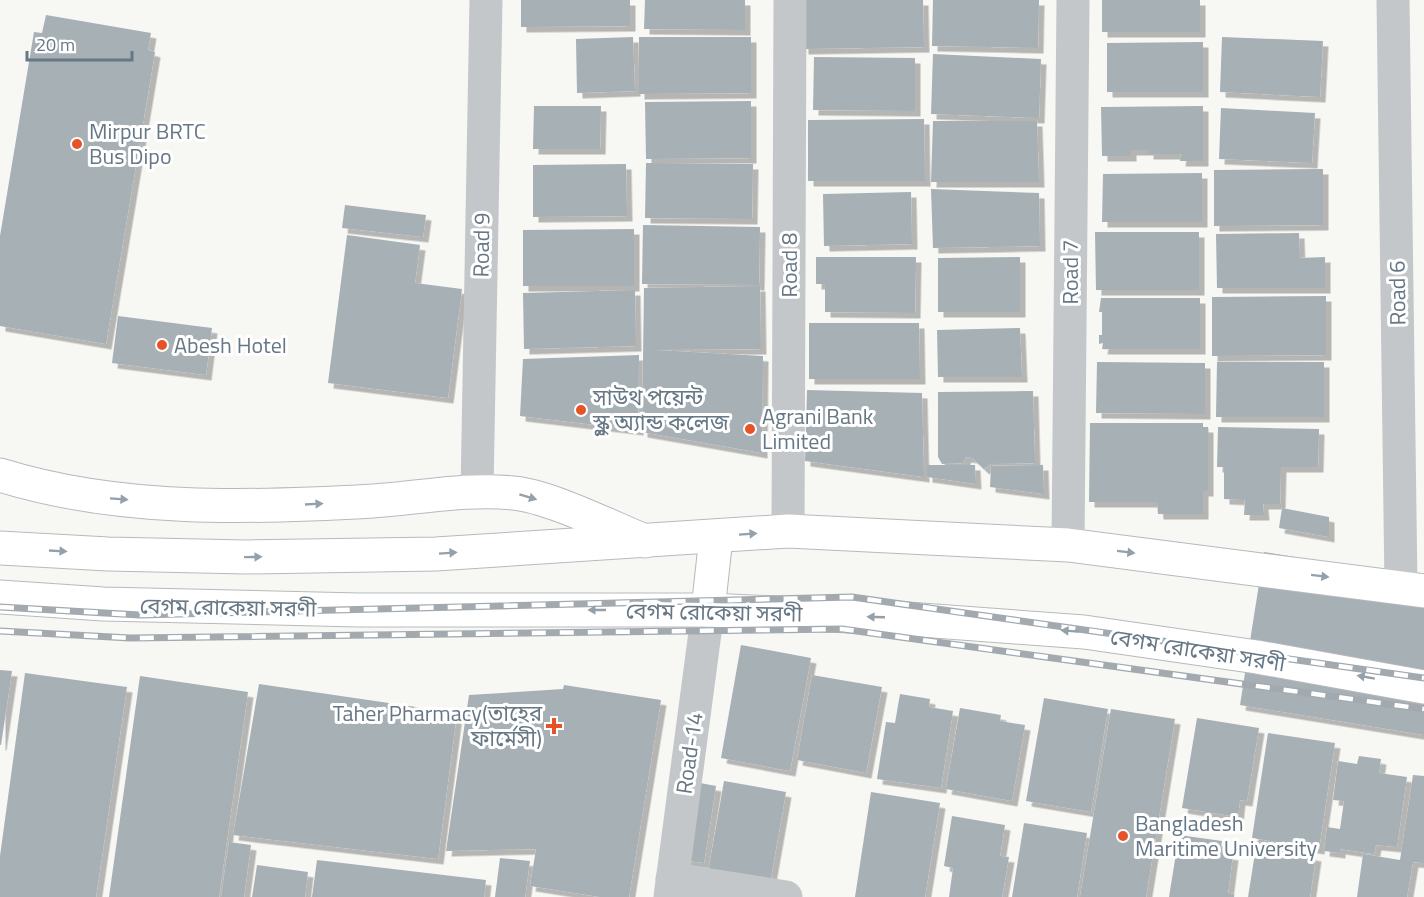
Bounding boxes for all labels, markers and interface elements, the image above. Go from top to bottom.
scale bar [27,24,132,62]
text: 20 m [36,31,75,58]
place label: Mirpur BRTC Bus Dipo [89,114,206,173]
marker: Mirpur BRTC Bus Dipo [70,137,84,151]
street label: Road 9 [463,212,499,278]
street label: Road 8 [772,233,806,297]
street label: Road 7 [1053,240,1087,304]
street label: Road 6 [1379,260,1415,326]
place label: Abesh Hotel [174,328,287,362]
marker: Abesh Hotel [155,338,169,352]
place label: সাউথ পয়েন্ট স্কুল অ্যান্ড কলেজ [592,380,730,439]
place label: Agrani Bank Limited [762,399,874,458]
marker: সাউথ পয়েন্ট স্কুল অ্যান্ড কলেজ [574,403,588,417]
marker: Agrani Bank Limited [743,422,757,436]
one-way arrow [519,492,537,502]
one-way arrow [109,494,128,503]
one-way arrow [304,499,323,509]
one-way arrow [738,529,757,539]
one-way arrow [49,547,68,556]
one-way arrow [1117,547,1136,557]
one-way arrow [439,549,458,558]
one-way arrow [244,552,263,562]
one-way arrow [1310,572,1329,581]
street label: বেগম রোকেয়া সরণী [139,588,318,626]
street label: বেগম রোকেয়া সরণী [625,593,804,631]
one-way arrow [587,605,606,615]
one-way arrow [866,612,885,621]
street label: বেগম রোকেয়া সরণী [1108,619,1289,681]
one-way arrow [1060,626,1079,636]
one-way arrow [1357,672,1376,681]
place label: Taher Pharmacy(তাহের ফার্মেসী) [333,696,543,755]
street label: Road-14 [666,710,712,796]
marker: Taher Pharmacy(তাহের ফার্মেসী) [547,719,561,733]
place label: Bangladesh Maritime University [1135,806,1317,865]
marker: Bangladesh Maritime University [1116,829,1130,843]

